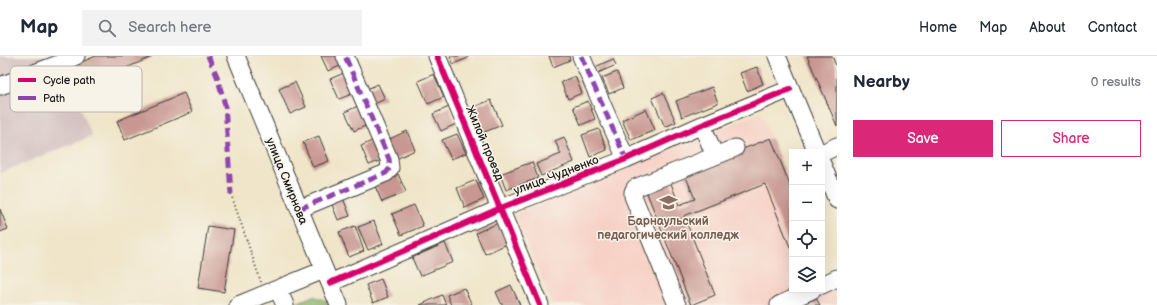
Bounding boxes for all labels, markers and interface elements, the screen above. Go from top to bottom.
search box [82,10,362,46]
text: Map [20,16,58,39]
icon: search [96,17,118,39]
text: Search here [128,18,211,37]
text: Home [919,19,957,36]
text: Map [979,19,1007,36]
text: About [1029,19,1066,36]
text: Contact [1088,19,1137,36]
legend [10,66,142,112]
text: Nearby [853,72,910,92]
text: Cycle path [43,74,95,87]
text: 0 results [1091,74,1141,90]
text: Path [43,92,65,105]
street label: Жилой проезд [462,103,507,184]
button: Save [853,120,993,157]
button: Share [1001,120,1141,157]
street label: улица Смирнова [262,136,311,227]
map controls [789,149,825,293]
button: + [789,149,825,185]
street label: улица Чудненко [511,152,601,199]
button: − [789,185,825,221]
school or university icon: Барнаульский педагогический колледж [658,192,678,212]
place label: Барнаульский педагогический колледж [597,214,739,243]
button: locate [789,221,825,257]
button: layers [789,257,825,293]

